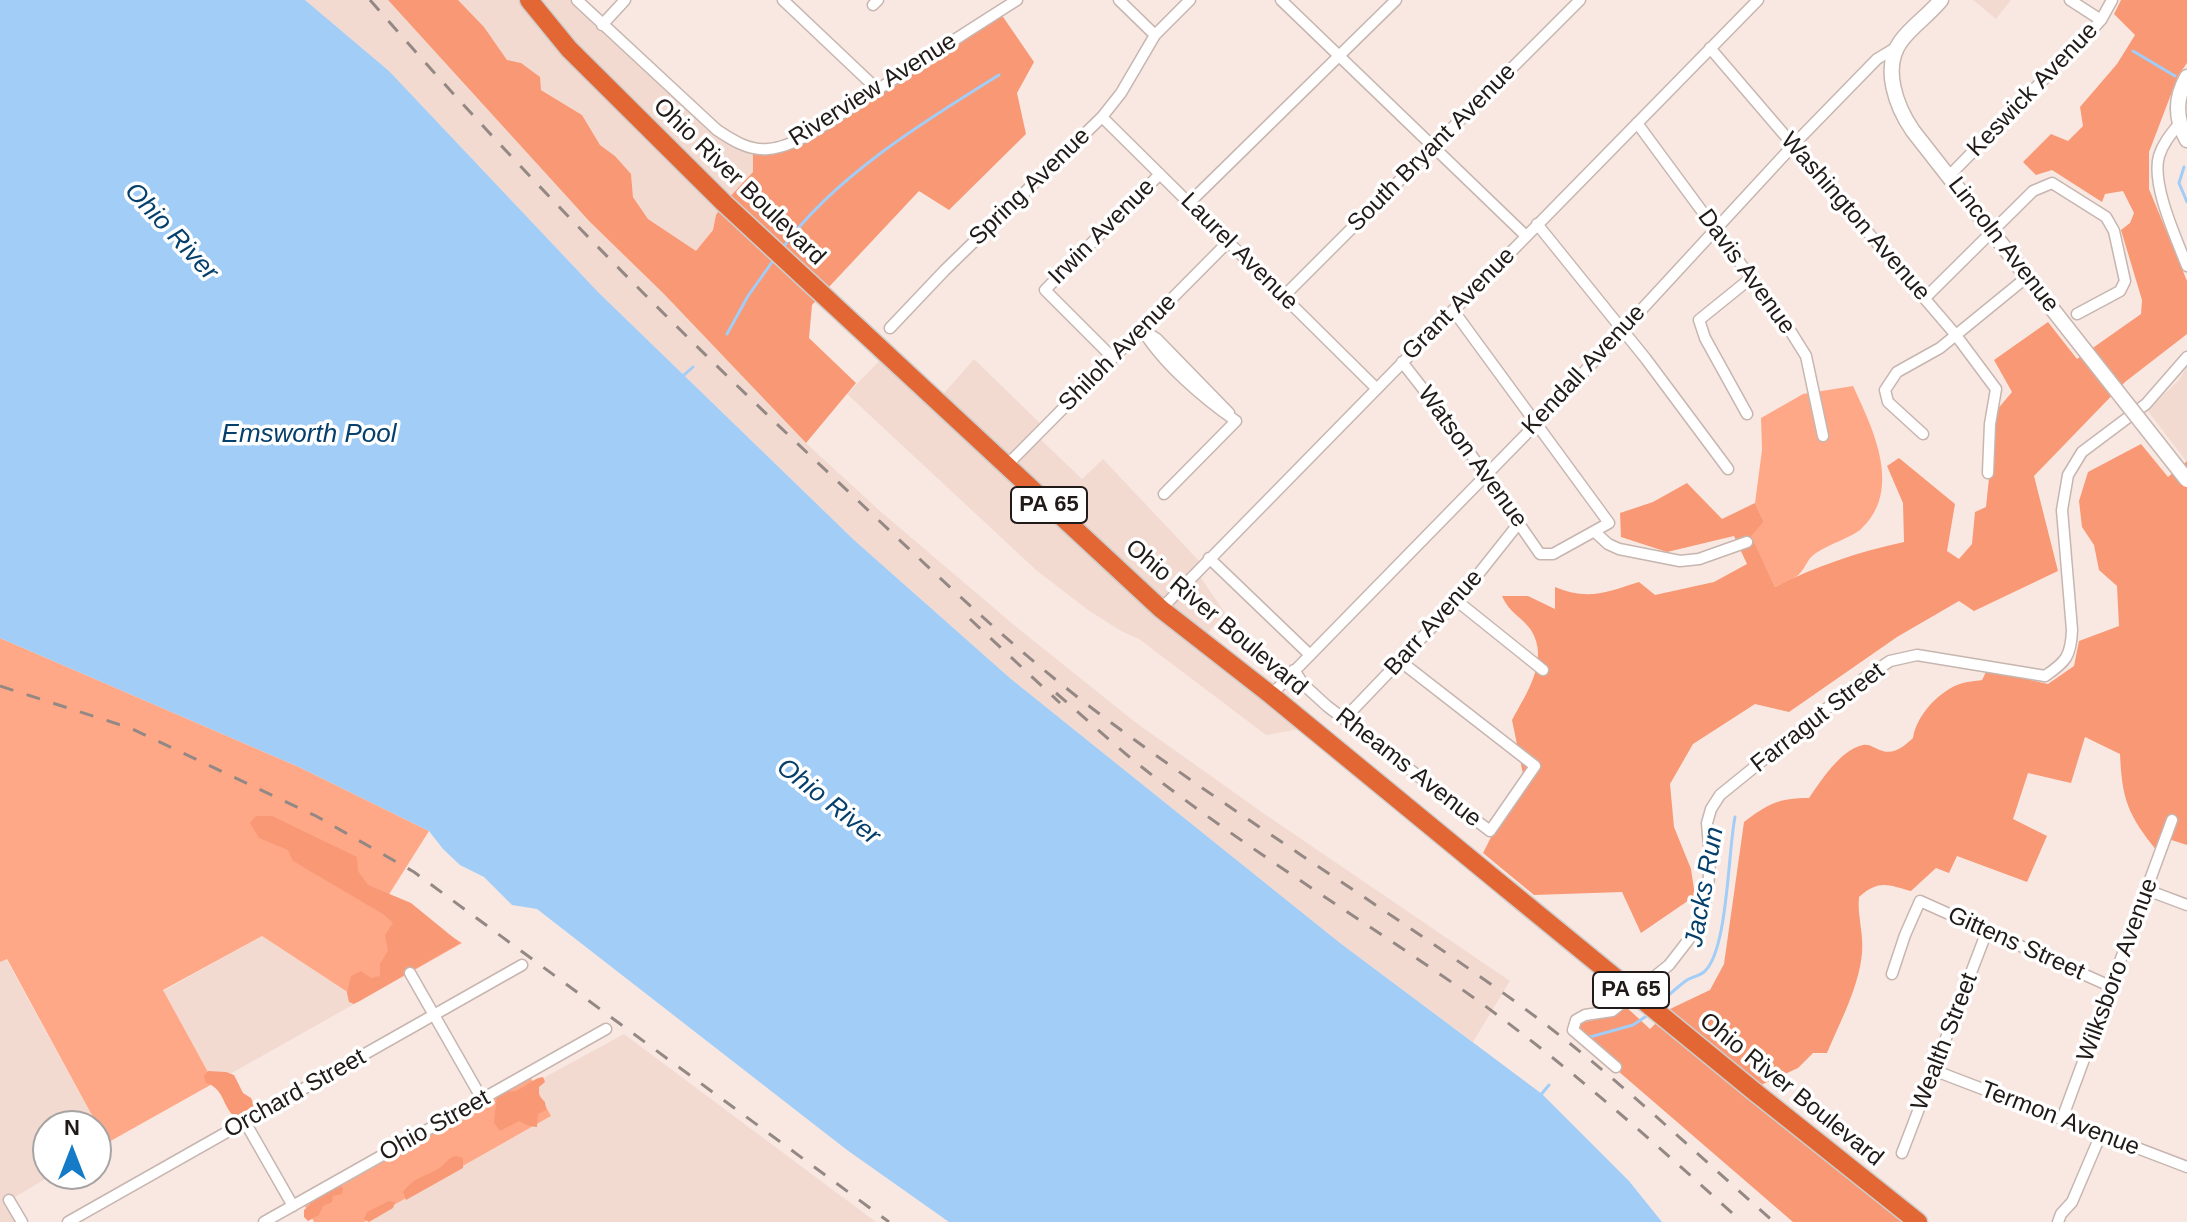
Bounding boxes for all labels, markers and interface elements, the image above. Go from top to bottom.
street label: Keswick Avenue [1962,17,2104,163]
street label: Riverview Avenue [784,27,962,153]
street label: South Bryant Avenue [1342,58,1522,238]
street label: Ohio River Boulevard [647,92,831,272]
street label: Spring Avenue [964,122,1096,252]
street label: Washington Avenue [1774,127,1936,307]
street label: Lincoln Avenue [1941,172,2065,318]
street label: Irwin Avenue [1043,173,1161,291]
water label: Ohio River [118,176,224,288]
street label: Laurel Avenue [1174,187,1304,317]
street label: Davis Avenue [1691,204,1801,340]
street label: Grant Avenue [1397,242,1521,366]
street label: Shiloh Avenue [1053,288,1183,418]
street label: Kendall Avenue [1516,299,1652,441]
street label: Watson Avenue [1411,381,1533,533]
water label: Emsworth Pool [222,419,396,451]
road number: PA 65 [1011,487,1087,523]
street label: Ohio River Boulevard [1119,534,1313,702]
street label: Barr Avenue [1379,564,1489,682]
street label: Farragut Street [1746,657,1890,779]
street label: Rheams Avenue [1329,702,1487,834]
water label: Ohio River [770,752,886,852]
water label: Jacks Run [1679,825,1731,949]
street label: Wilksboro Avenue [2071,874,2165,1066]
street label: Gittens Street [1943,901,2089,987]
street label: Wealth Street [1906,969,1984,1115]
road number: PA 65 [1593,972,1669,1008]
street label: Ohio River Boulevard [1693,1007,1889,1173]
street label: Orchard Street [219,1043,371,1145]
street label: Termon Avenue [1977,1076,2143,1162]
street label: Ohio Street [375,1084,495,1168]
north arrow [32,1110,112,1190]
text: N [64,1115,80,1140]

